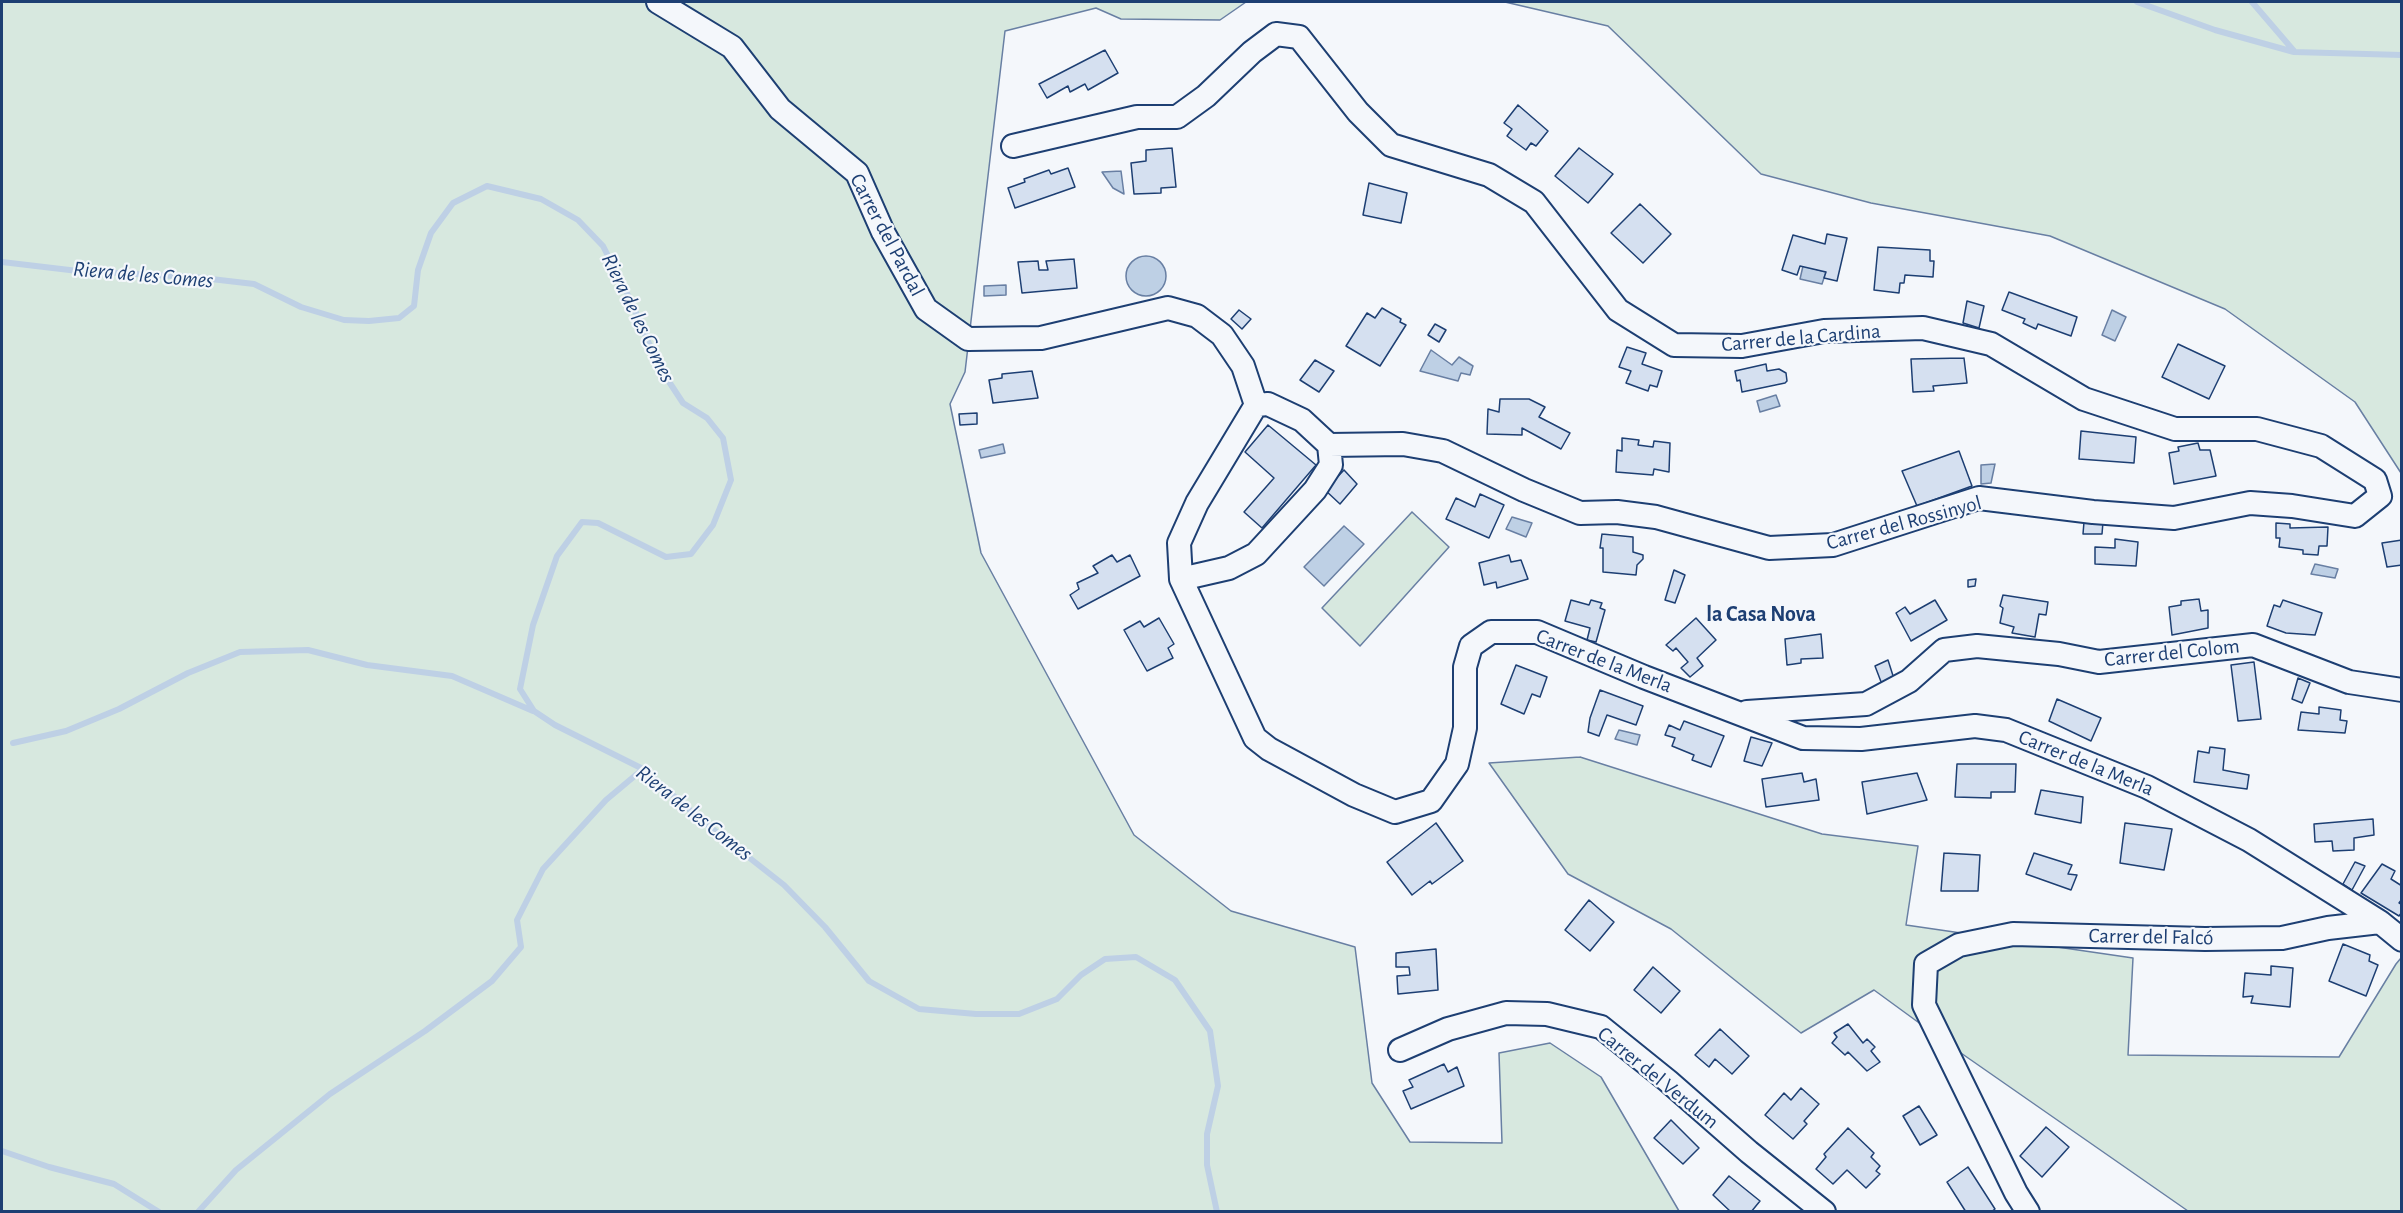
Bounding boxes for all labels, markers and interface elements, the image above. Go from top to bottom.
street label: Carrer del Pardal [844,169,930,301]
water label: Riera de les Comes [595,249,681,387]
water label: Riera de les Comes [72,256,214,294]
street label: Carrer de la Cardina [1720,318,1882,358]
street label: Carrer del Rossinyol [1824,490,1984,556]
district label: la Casa Nova [1706,601,1816,627]
street label: Carrer de la Merla [1532,623,1676,699]
street label: Carrer del Colom [2103,633,2241,673]
street label: Carrer de la Merla [2015,724,2157,802]
water label: Riera de les Comes [630,759,758,867]
street label: Carrer del Falcó [2088,923,2214,951]
street label: Carrer del Verdum [1592,1021,1724,1135]

